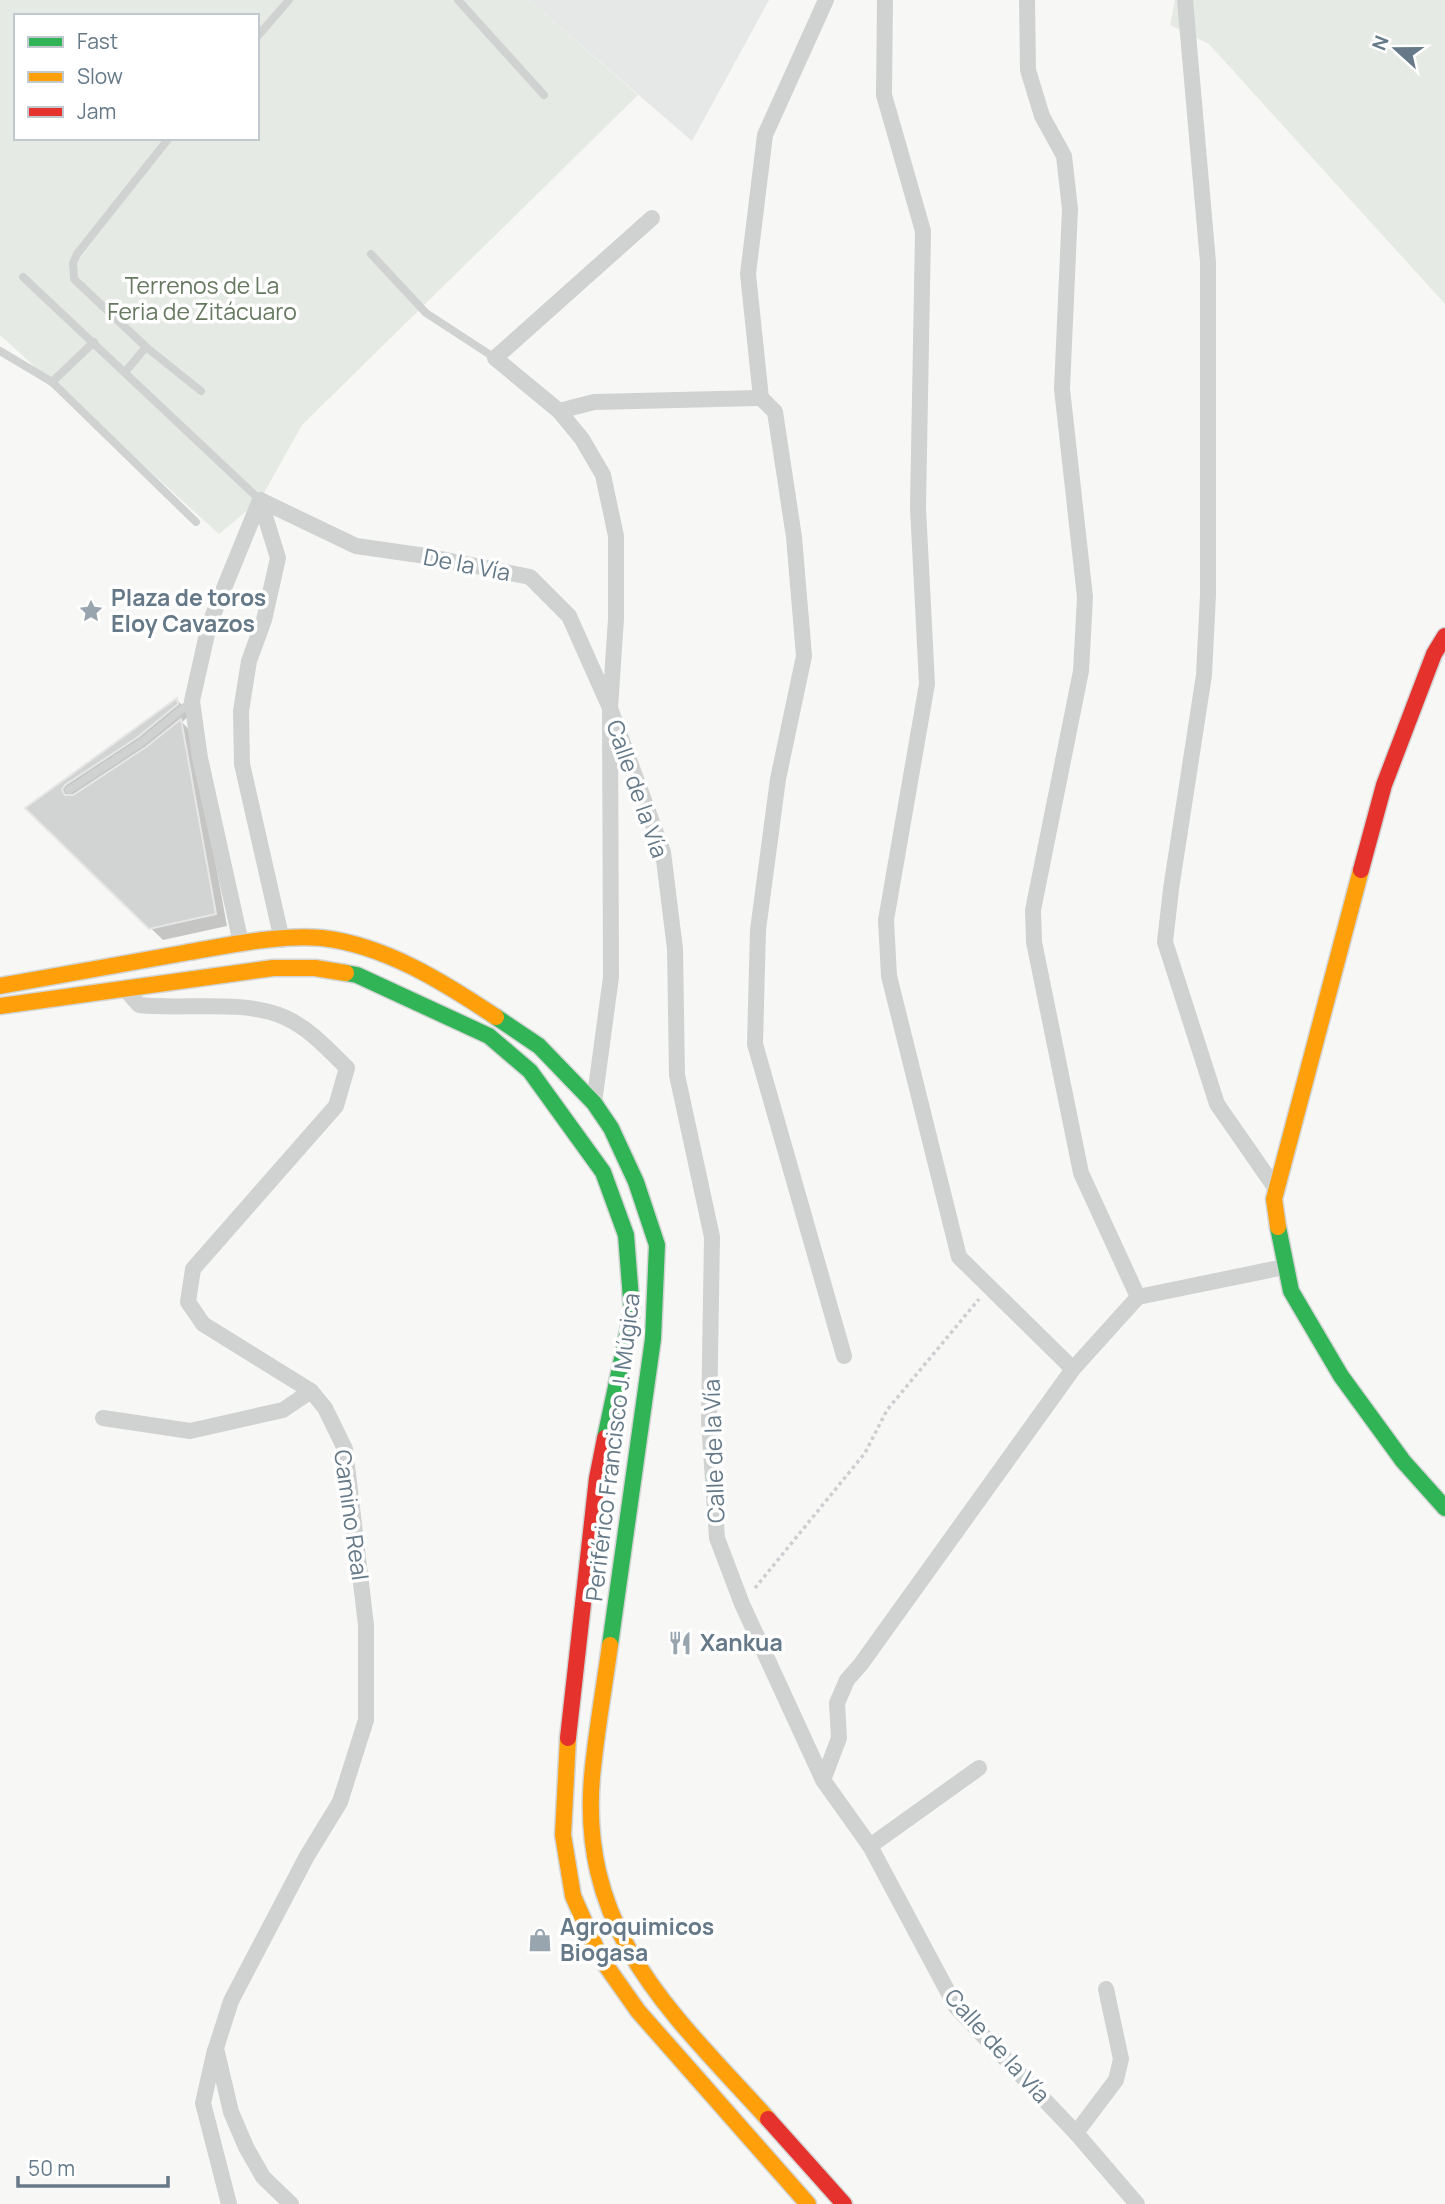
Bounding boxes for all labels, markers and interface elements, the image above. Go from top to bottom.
legend [14,14,259,140]
north arrow [1361,14,1431,84]
text: Fast [77,27,118,55]
text: N [1366,32,1395,54]
text: Slow [77,62,123,90]
text: Jam [77,97,116,125]
park label: Terrenos de La Feria de Zitácuaro [107,269,297,327]
street label: De la Vía [421,540,513,588]
place label: Plaza de toros Eloy Cavazos [111,581,266,639]
place icon: Plaza de toros Eloy Cavazos [77,597,105,625]
street label: Calle de la Vía [599,715,677,862]
street label: Periférico Francisco J. Múgica [577,1291,647,1603]
street label: Calle de la Vía [694,1379,732,1524]
street label: Camino Real [327,1447,377,1582]
place label: Xankua [700,1626,783,1658]
restaurant icon: Xankua [666,1629,694,1657]
place label: Agroquimicos Biogasa [560,1910,714,1968]
shop icon: Agroquimicos Biogasa [526,1926,554,1954]
street label: Calle de la Vía [938,1981,1058,2110]
scale bar [18,2144,168,2188]
text: 50 m [28,2154,75,2182]

